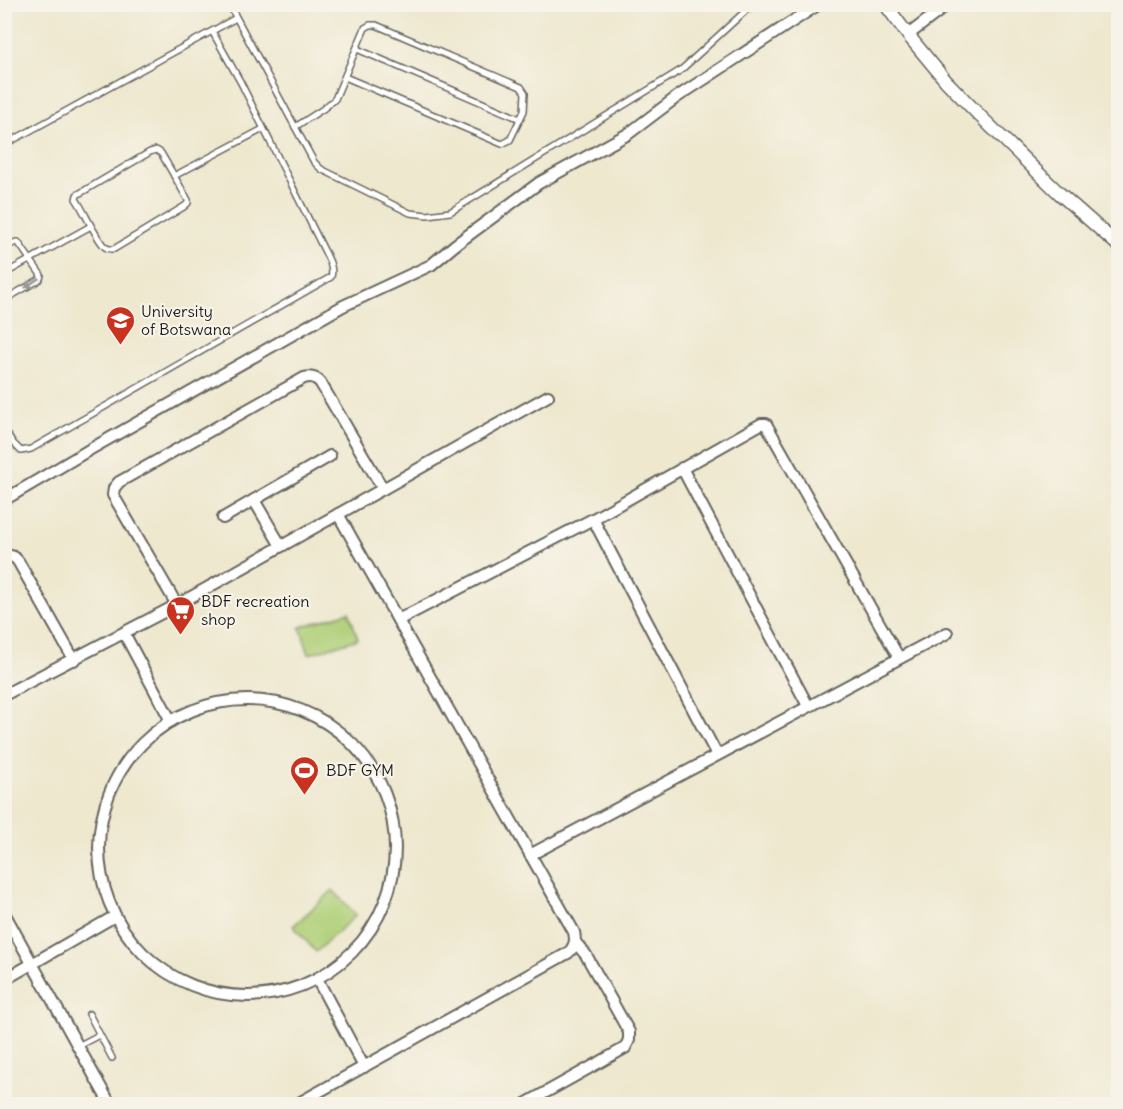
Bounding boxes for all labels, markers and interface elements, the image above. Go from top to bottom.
one-way arrow [23,278,40,289]
place label: University of Botswana [141,301,231,339]
school or university icon: University of Botswana [104,304,136,346]
place label: BDF recreation shop [201,591,310,629]
supermarket icon: BDF recreation shop [164,594,196,636]
sports icon: BDF GYM [289,754,321,796]
place label: BDF GYM [326,760,394,780]

